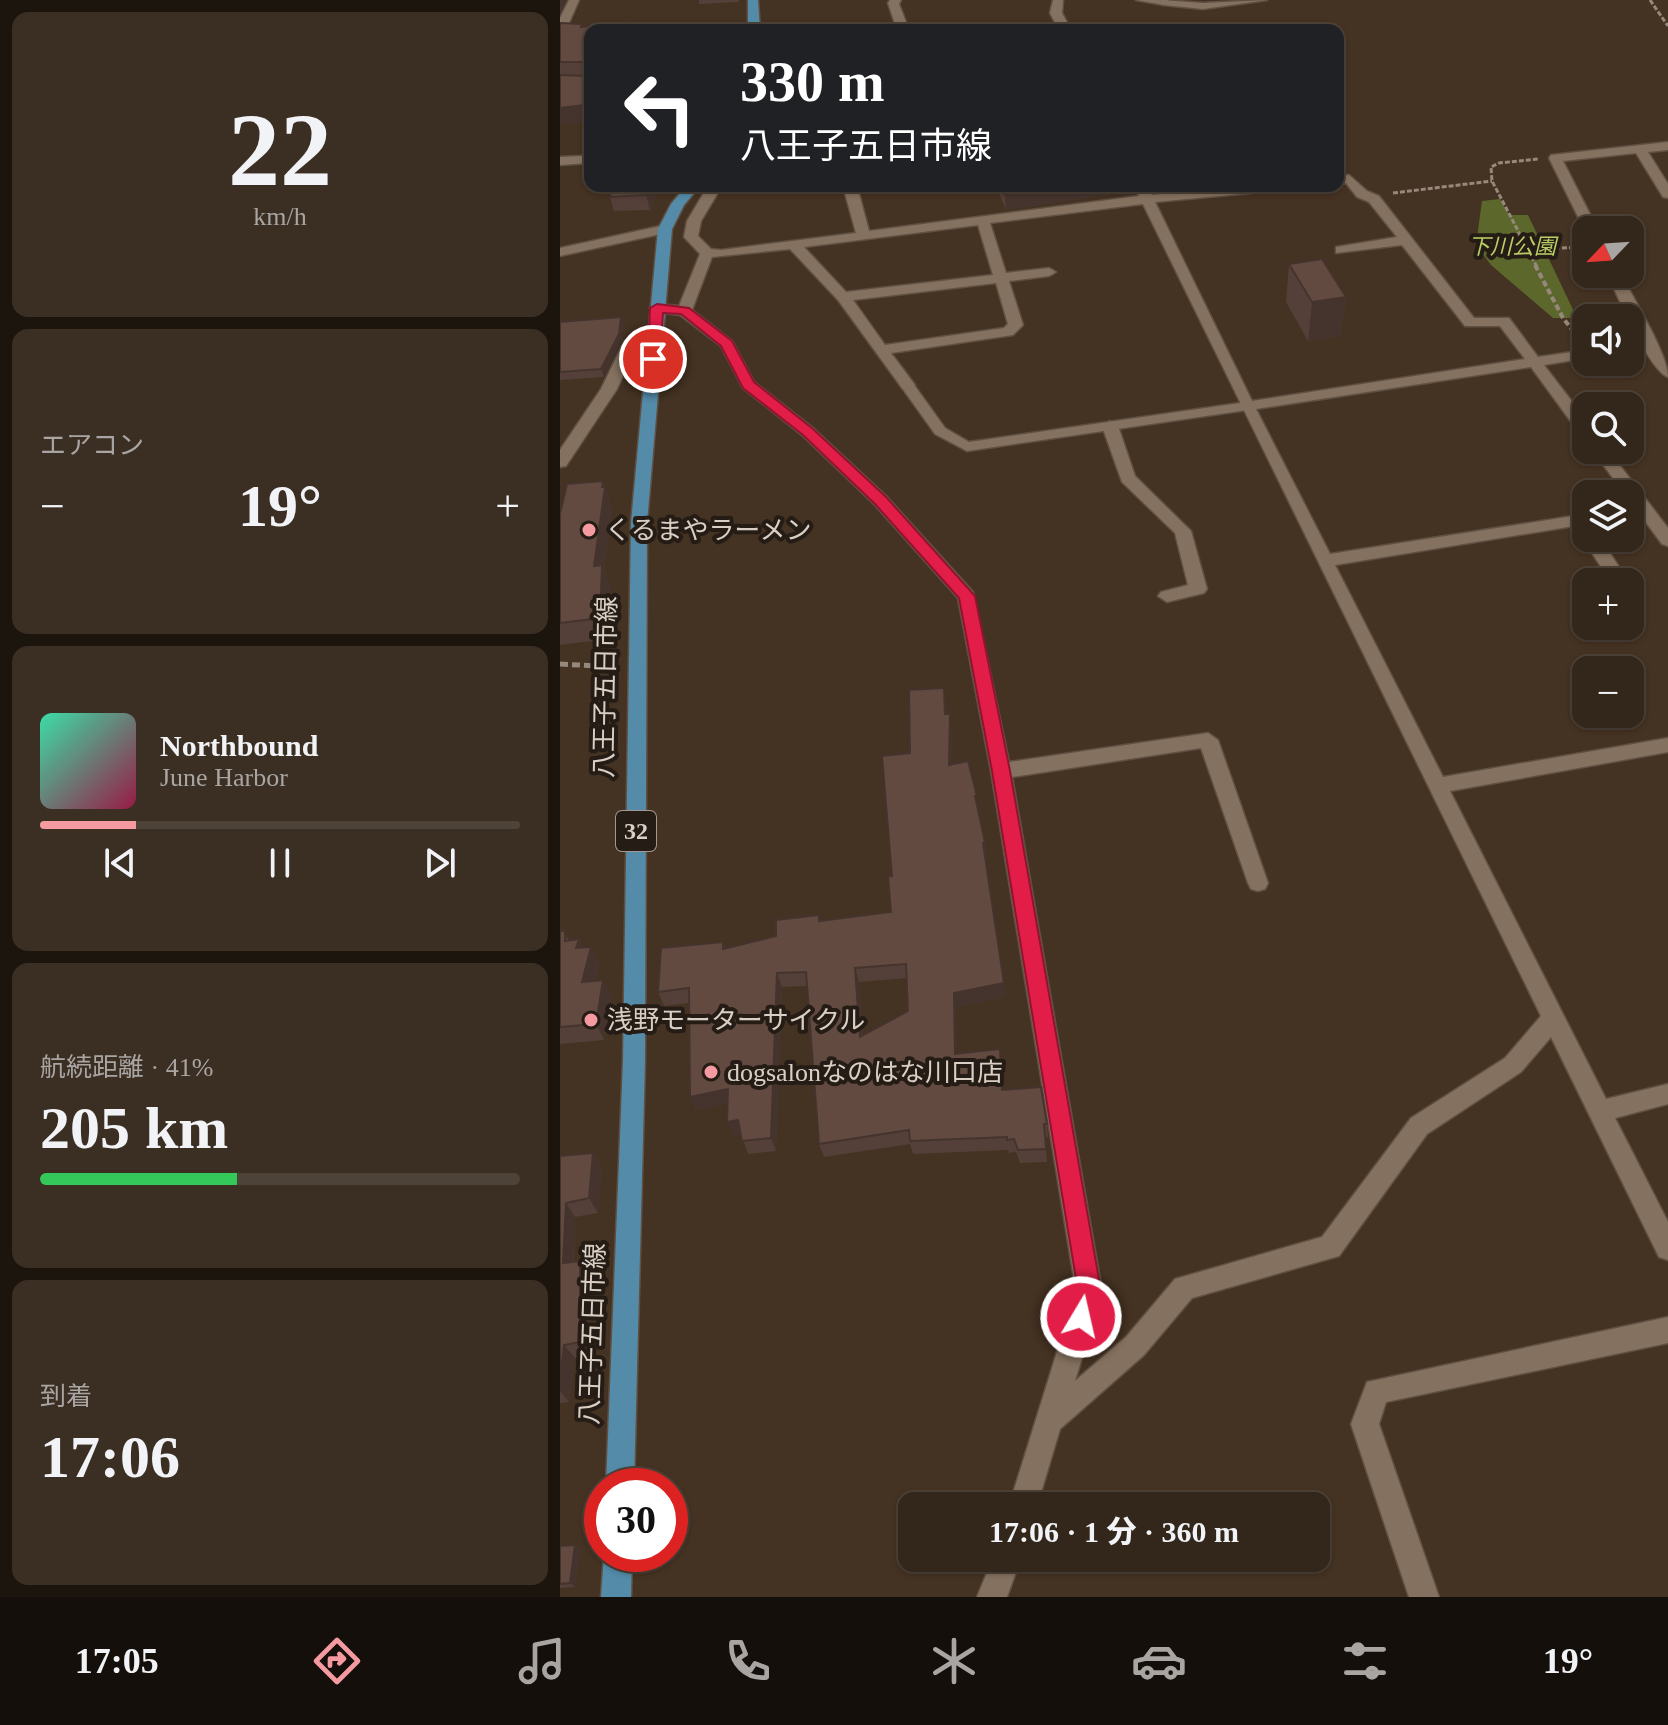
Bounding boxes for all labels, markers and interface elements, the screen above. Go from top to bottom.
text: 330 m [740,51,885,113]
icon: left [608,56,712,160]
text: 22 [228,92,332,207]
text: 八王子五日市線 [740,126,992,166]
text: km/h [253,202,307,231]
north arrow [1572,216,1644,288]
map controls [1572,216,1644,728]
park label: 下川公園 [1468,234,1559,259]
button: sound [1572,304,1644,376]
pin [619,325,687,393]
icon: arrive [631,337,675,381]
button: search [1572,392,1644,464]
text: エアコン [40,431,144,460]
text: 19° [238,473,322,539]
button: layers [1572,480,1644,552]
text: − [40,482,65,531]
text: + [495,482,520,531]
place label: くるまやラーメン [605,516,811,545]
marker: くるまやラーメン [580,521,598,539]
button: + [1572,568,1644,640]
street label: 八王子五日市線 [589,596,622,778]
button: − [1572,656,1644,728]
text: Northbound [160,729,318,762]
text: June Harbor [160,763,288,792]
road number: 32 [616,811,656,851]
icon: previous [98,841,142,885]
icon: pause [258,841,302,885]
icon: next [418,841,462,885]
place label: 浅野モーターサイクル [607,1006,865,1035]
marker: 浅野モーターサイクル [582,1011,600,1029]
text: 航続距離 · 41% [40,1053,213,1082]
place label: dogsalonなのはな川口店 [727,1058,1003,1087]
marker: dogsalonなのはな川口店 [702,1063,720,1081]
text: 205 km [40,1095,228,1161]
street label: 八王子五日市線 [575,1243,610,1425]
position arrow [1039,1275,1123,1359]
text: 到着 [40,1382,92,1411]
text: 17:06 [40,1424,180,1490]
speed limit sign: 30 [584,1468,688,1572]
text: 17:06 · 1 分 · 360 m [989,1515,1239,1548]
icon: directions [309,1633,365,1689]
icon: music [514,1633,570,1689]
icon: phone [720,1633,776,1689]
icon: climate [926,1633,982,1689]
icon: car [1131,1633,1187,1689]
icon: filters [1337,1633,1393,1689]
text: 17:05 [75,1641,159,1681]
text: 19° [1543,1641,1593,1681]

